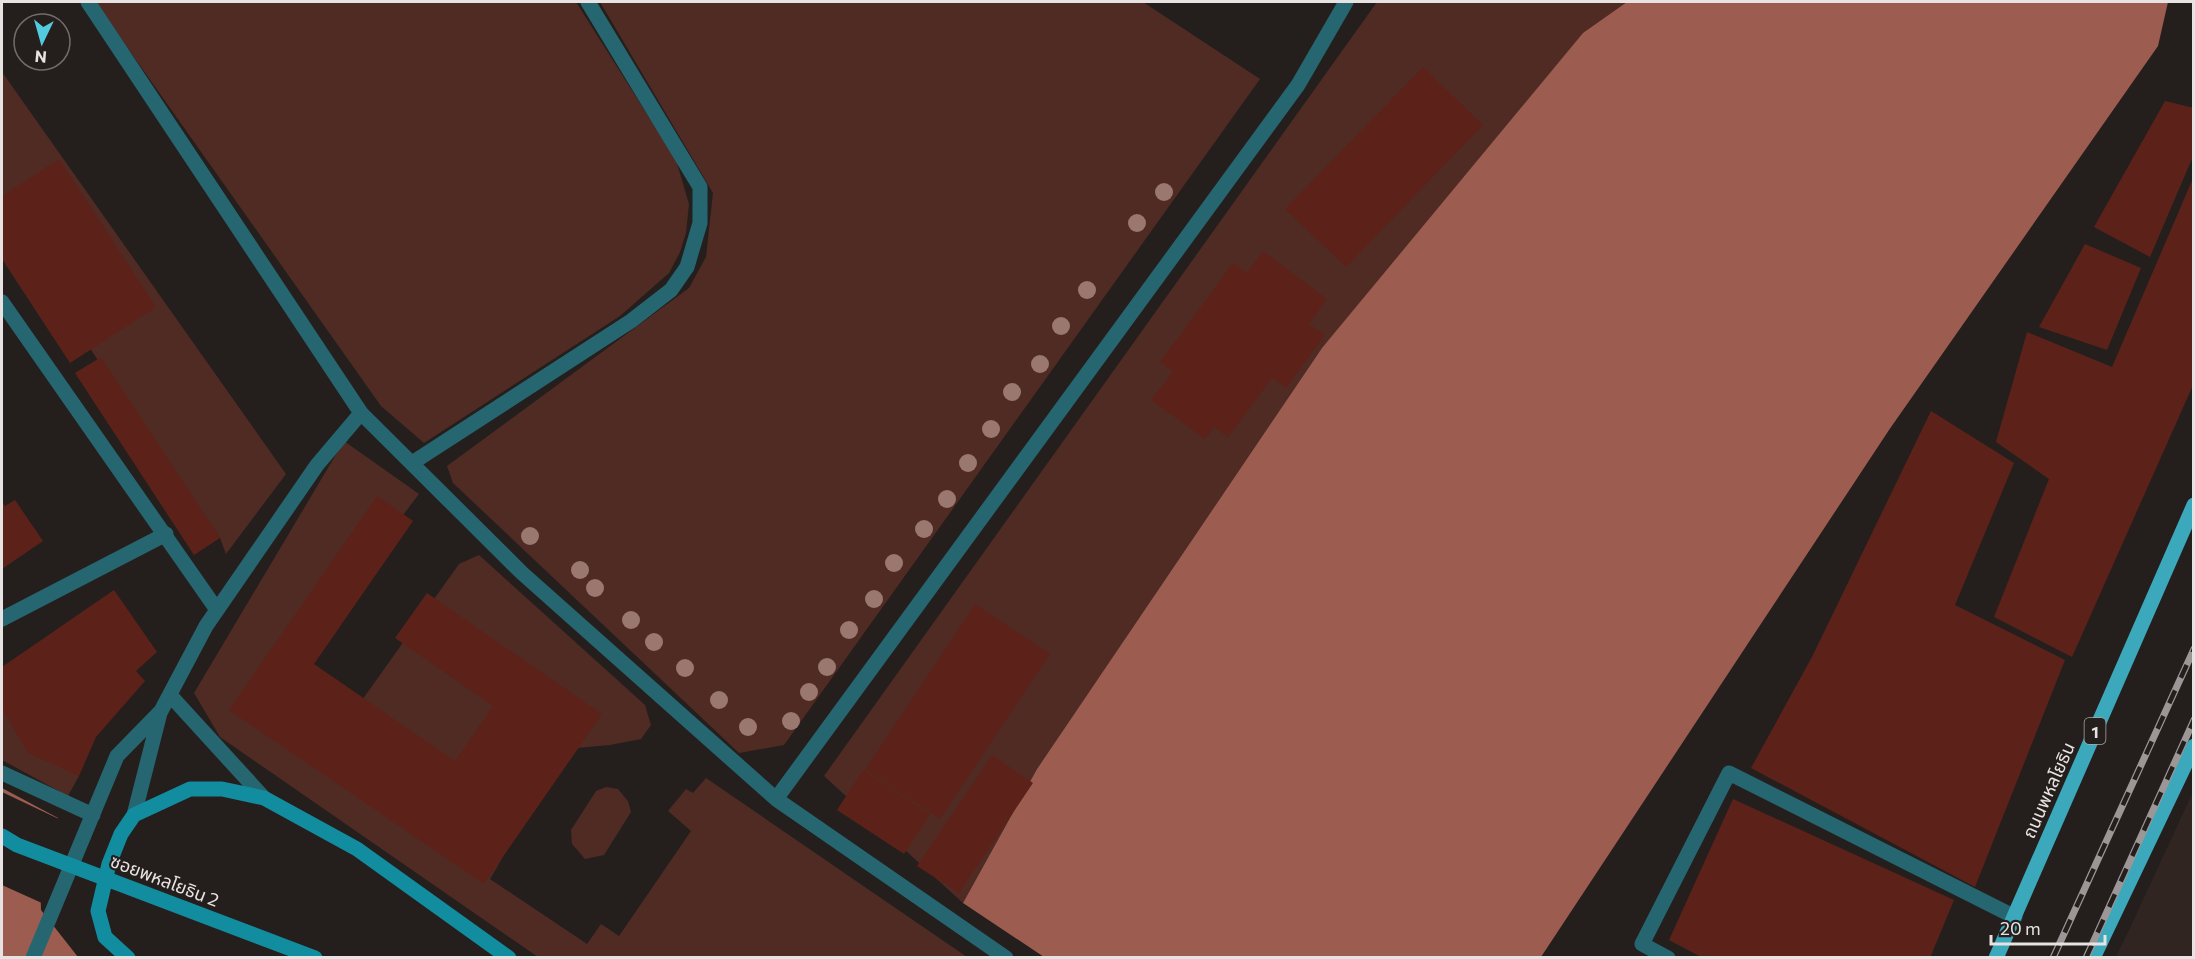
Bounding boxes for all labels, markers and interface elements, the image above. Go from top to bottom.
north arrow [12,12,72,72]
text: N [34,47,47,67]
road number: 1 [2084,718,2106,744]
street label: ถนนพหลโยธิน [2017,739,2079,841]
street label: ซอยพหลโยธิน 2 [108,849,222,911]
scale bar [1991,908,2105,946]
text: 20 m [2000,917,2041,939]

